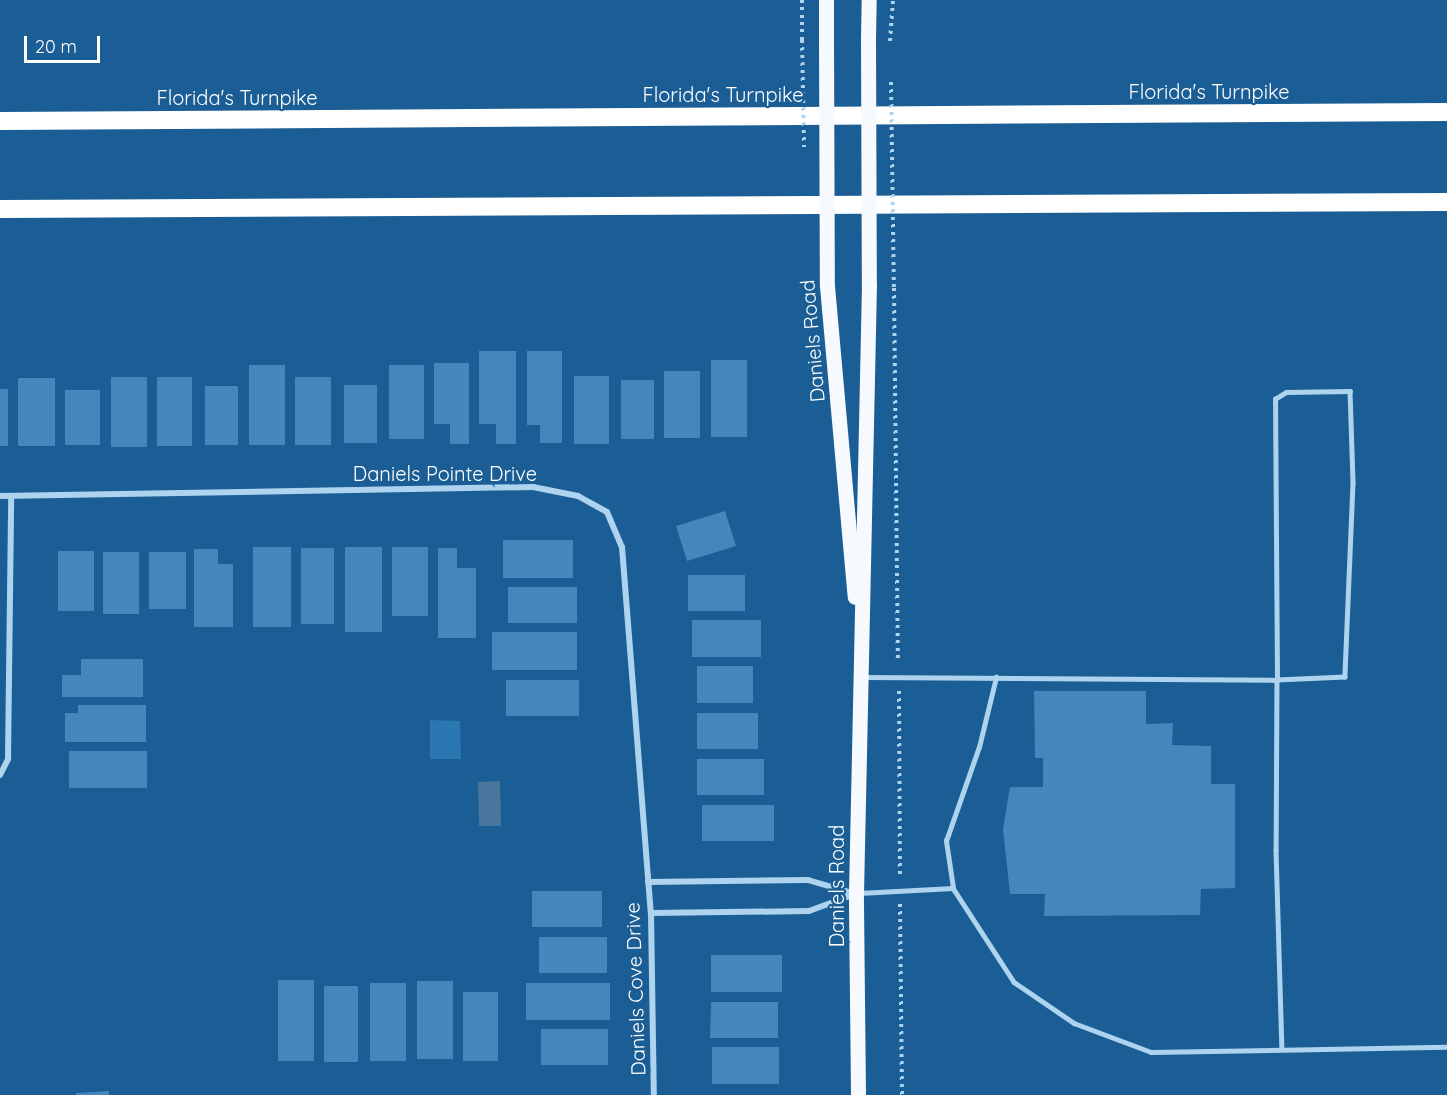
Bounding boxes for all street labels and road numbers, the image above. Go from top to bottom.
street label: Florida's Turnpike [1129,79,1289,103]
street label: Florida's Turnpike [643,82,803,106]
street label: Florida's Turnpike [157,85,317,109]
street label: Daniels Road [795,279,829,403]
street label: Daniels Pointe Drive [353,461,537,485]
street label: Daniels Road [824,825,848,947]
street label: Daniels Cove Drive [620,902,650,1076]

